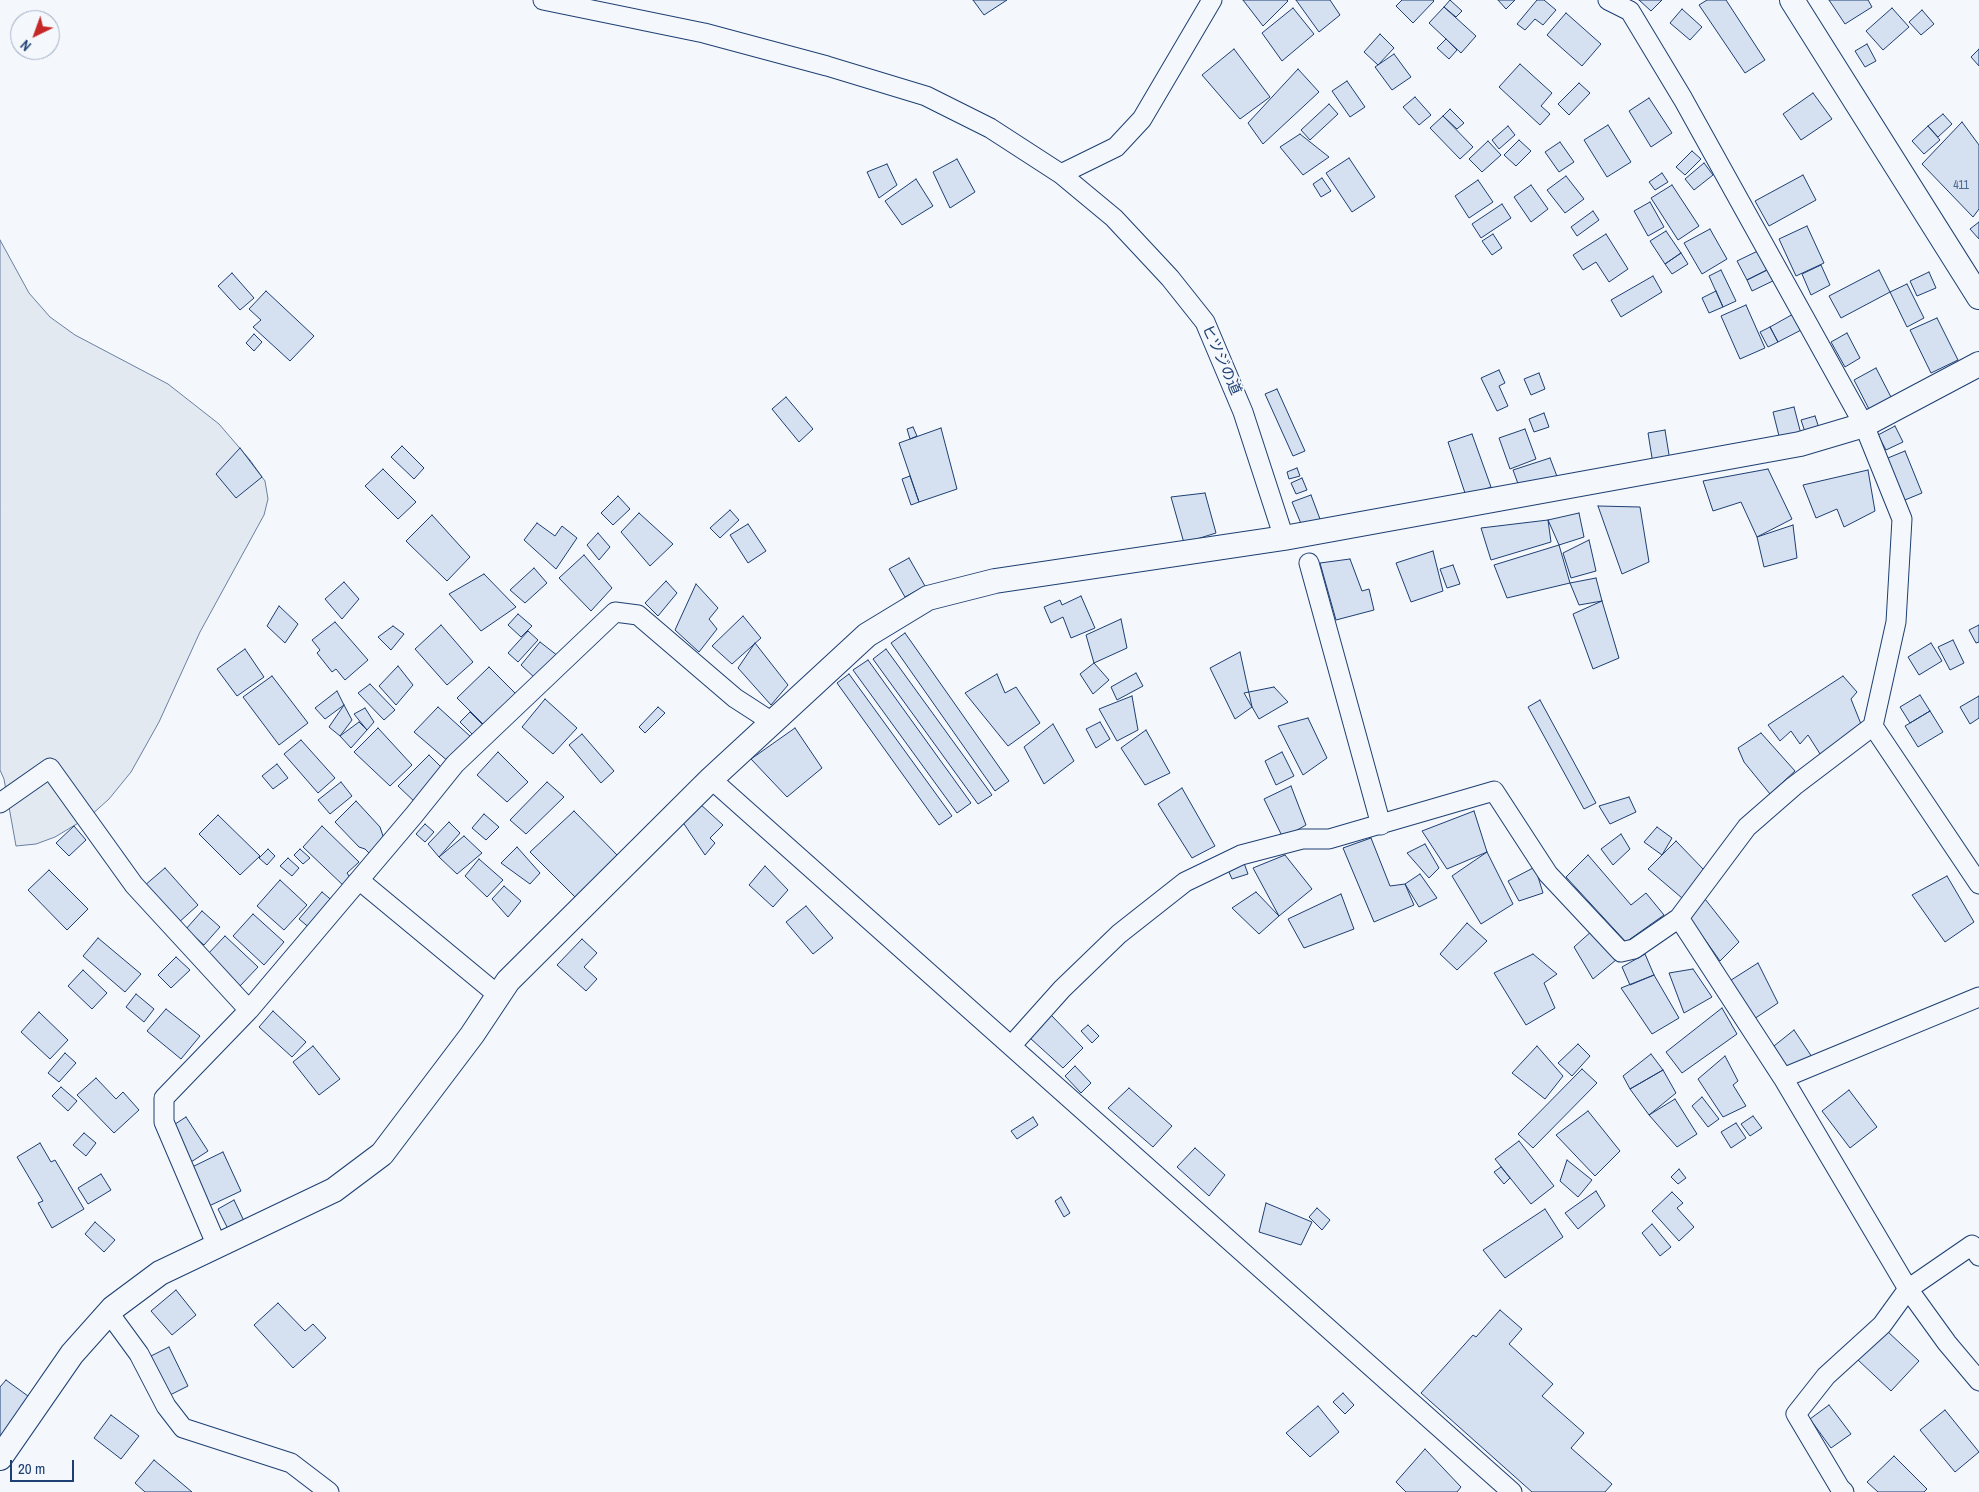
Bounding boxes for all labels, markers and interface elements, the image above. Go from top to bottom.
north arrow [10,10,60,60]
text: N [17,36,35,55]
house number: 411 [1953,179,1969,193]
street label: ヒツジの道 [1198,322,1244,398]
scale bar [12,1450,76,1482]
text: 20 m [18,1458,45,1479]

